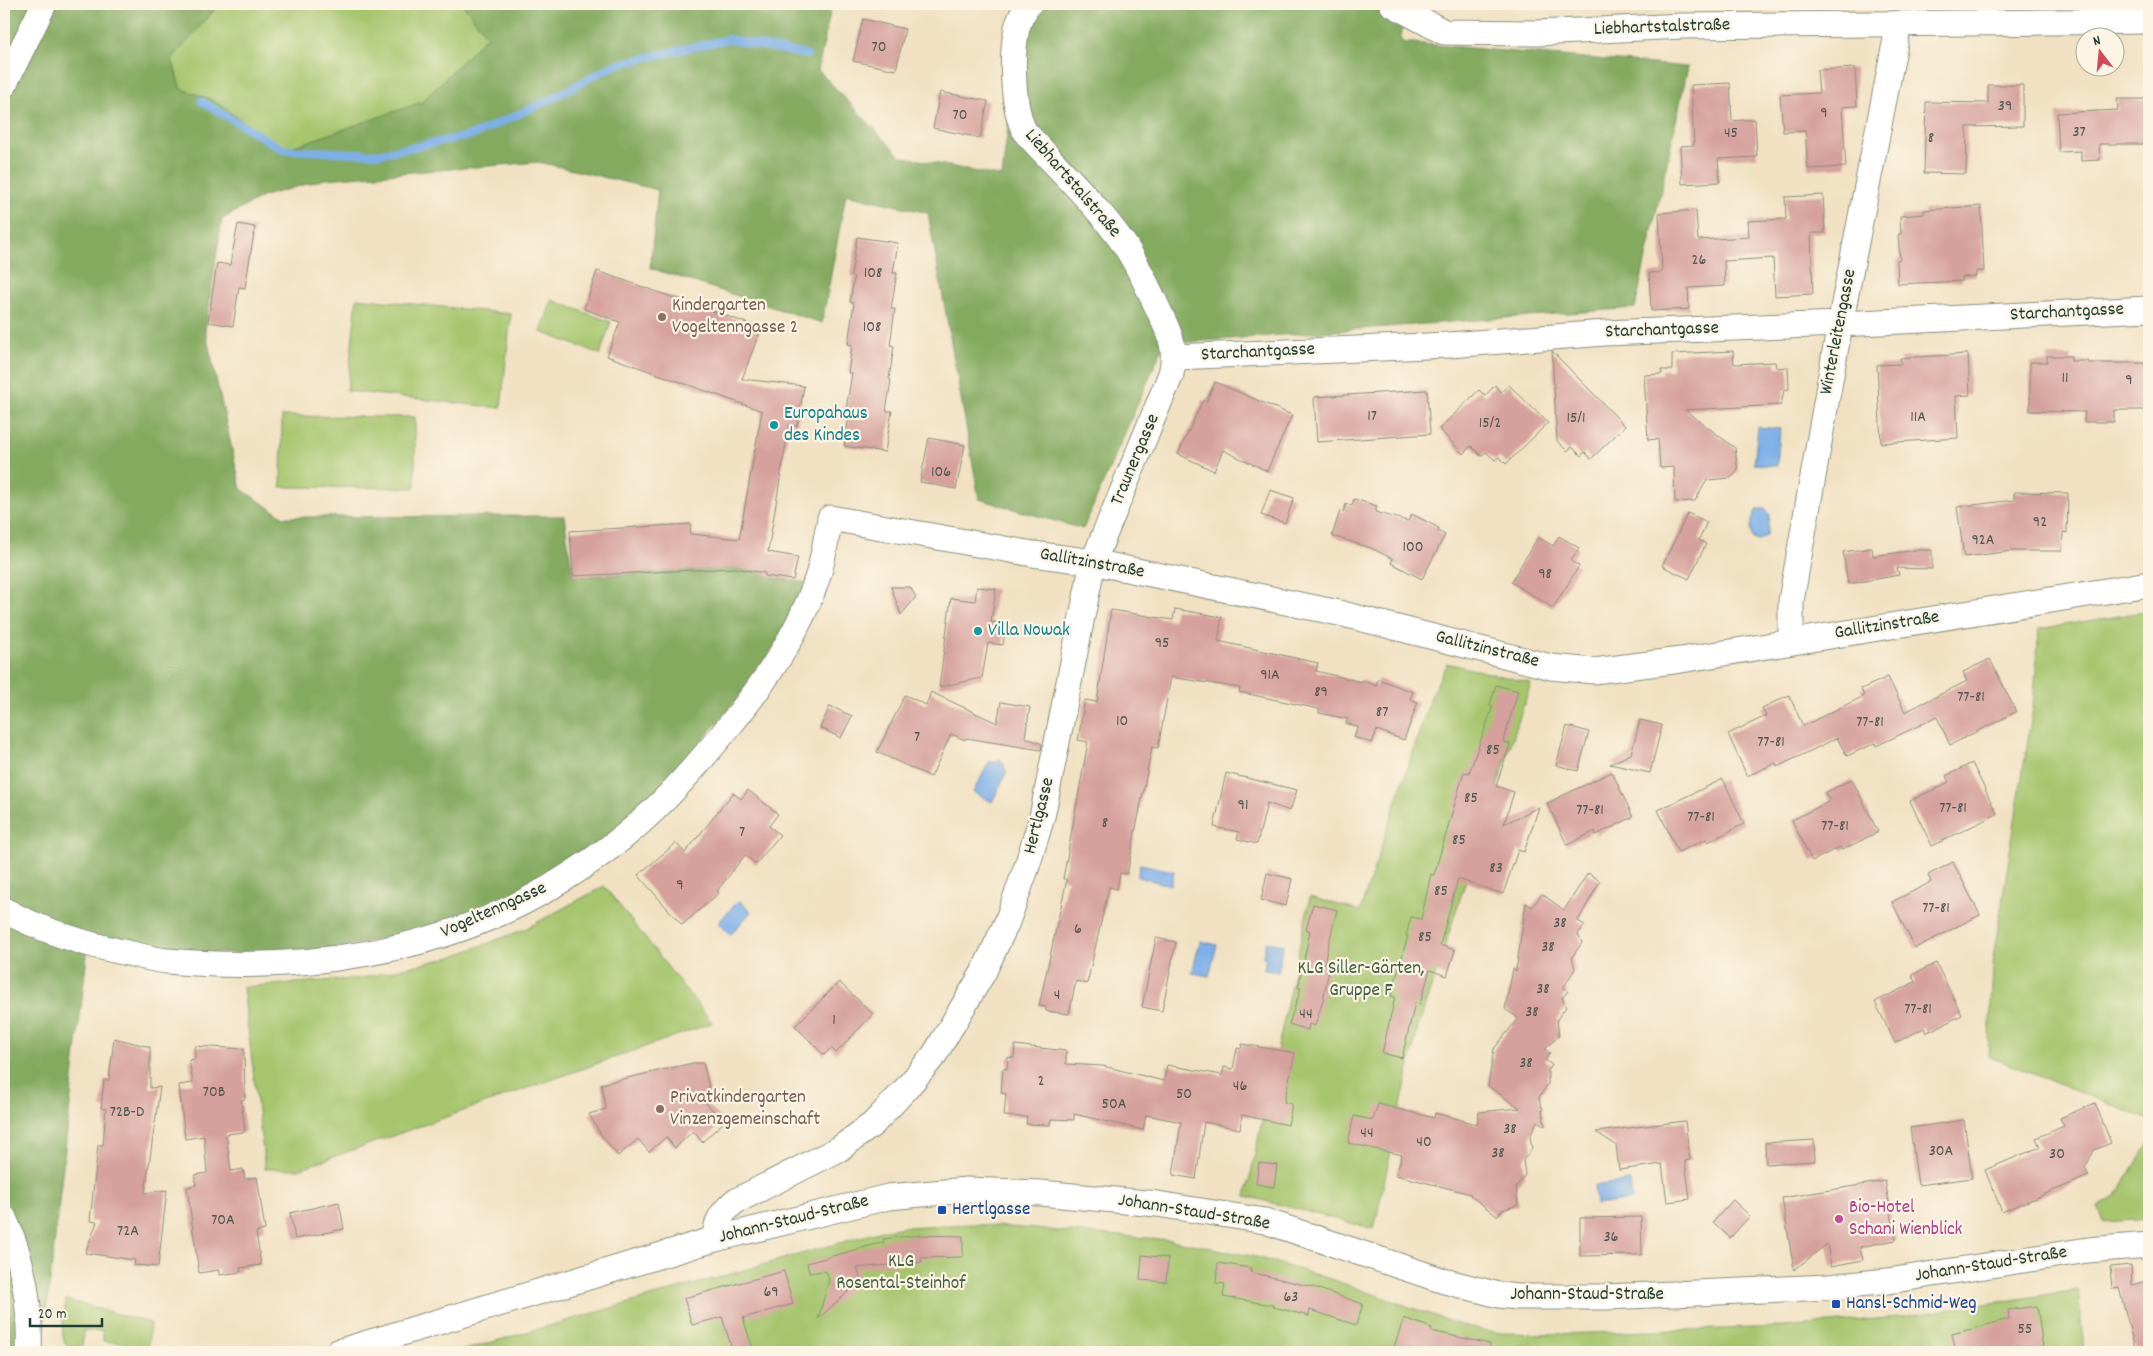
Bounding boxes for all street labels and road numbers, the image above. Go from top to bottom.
street label: Liebhartstalstraße [1593,12,1731,44]
street label: Liebhartstalstraße [1017,124,1127,244]
street label: Winterleitengasse [1814,267,1864,397]
street label: Starchantgasse [2009,297,2125,329]
street label: Starchantgasse [1605,316,1719,346]
street label: Starchantgasse [1200,337,1316,369]
street label: Traunergasse [1105,410,1167,510]
street label: Gallitzinstraße [1038,542,1146,586]
street label: Gallitzinstraße [1833,604,1941,648]
street label: Gallitzinstraße [1432,624,1542,676]
street label: Hertlgasse [1017,775,1063,857]
street label: Vogeltenngasse [437,876,551,946]
street label: Johann-Staud-Straße [716,1188,872,1252]
street label: Johann-Staud-Straße [1116,1188,1272,1238]
street label: Johann-Staud-Straße [1913,1240,2069,1290]
street label: Johann-Staud-Straße [1510,1282,1664,1309]

